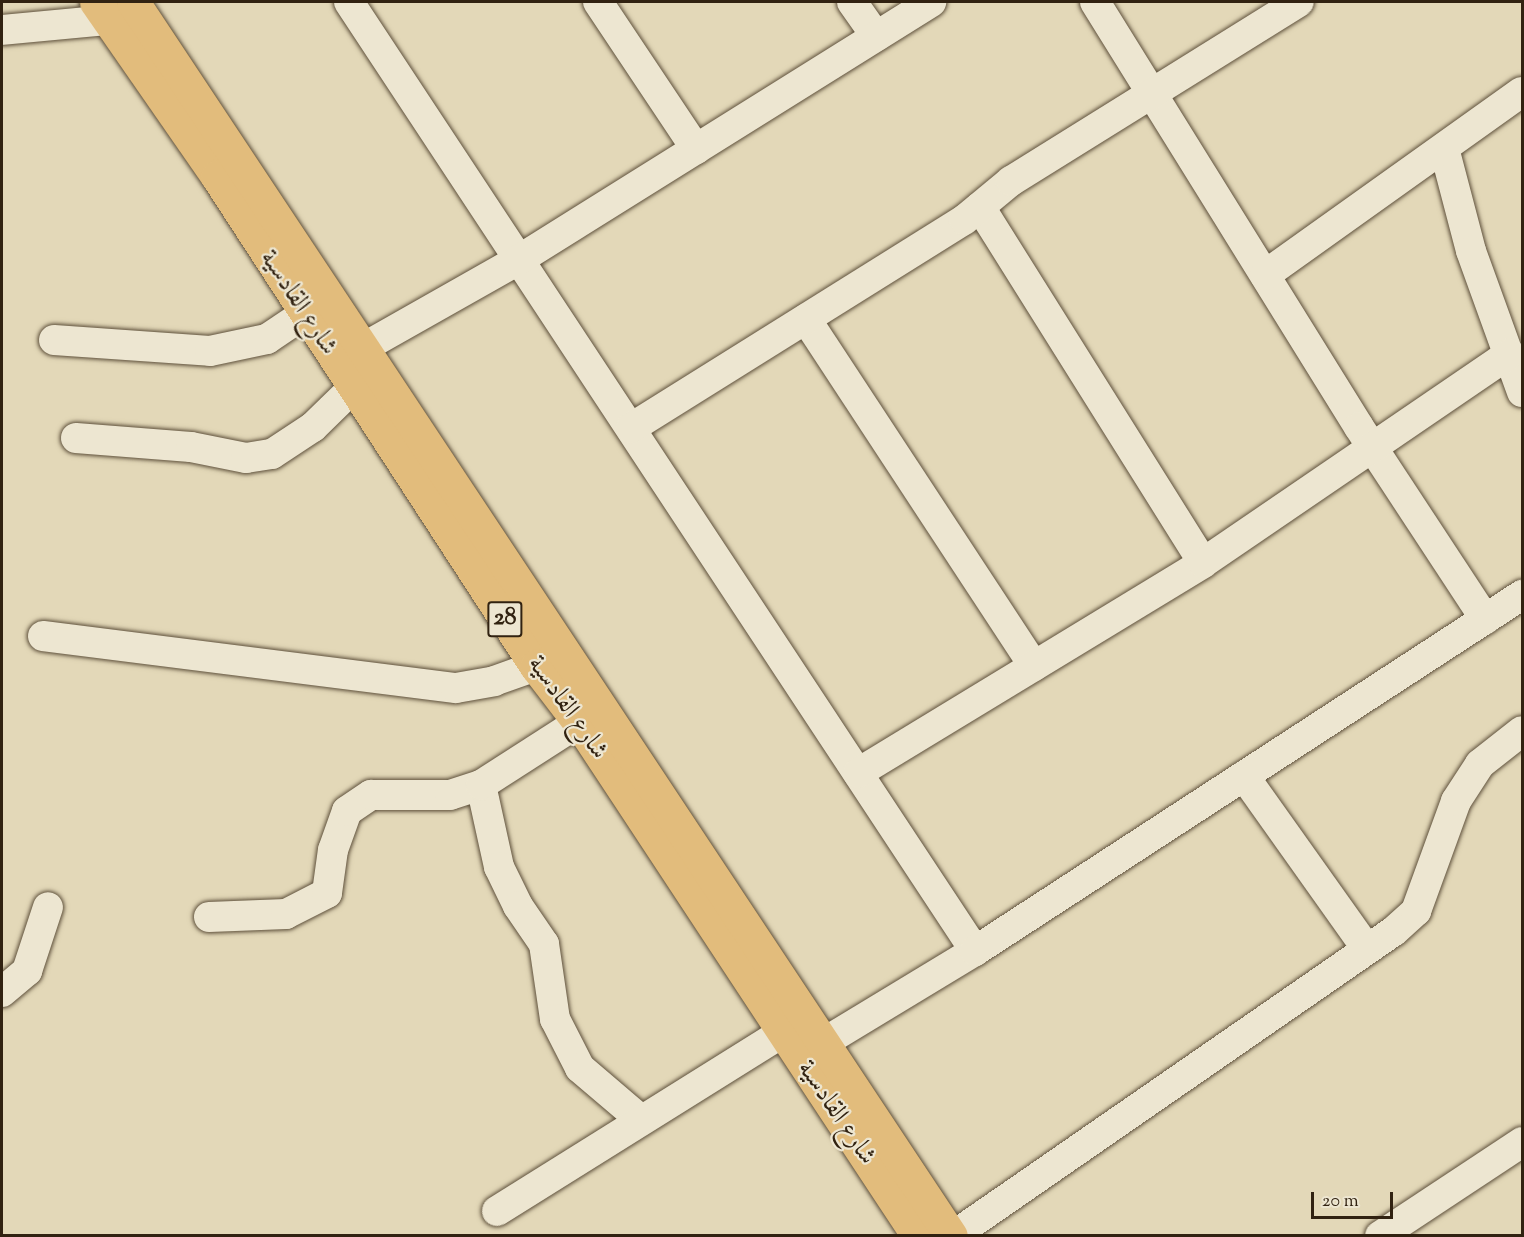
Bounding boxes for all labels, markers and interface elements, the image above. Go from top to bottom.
street label: شارع القادسية [252,244,344,362]
road number: 28 [487,598,523,640]
street label: شارع القادسية [520,650,614,766]
street label: شارع القادسية [790,1055,882,1171]
scale bar [1314,1180,1396,1218]
text: 20 m [1322,1189,1359,1215]

